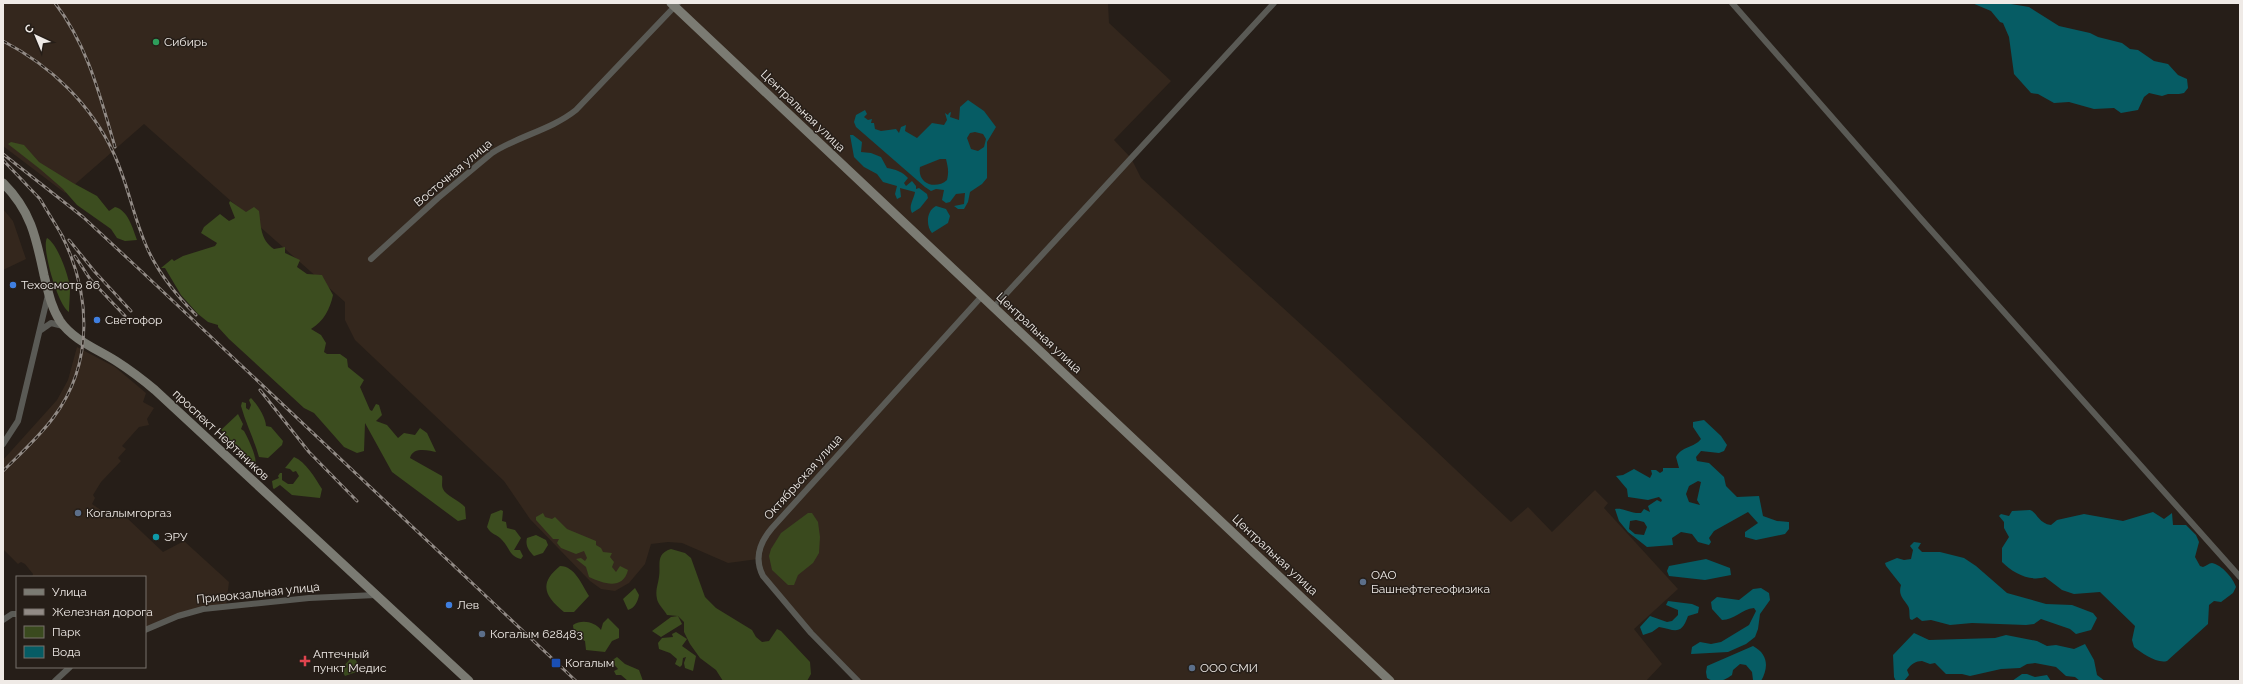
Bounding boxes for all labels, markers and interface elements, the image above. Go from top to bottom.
north arrow [16,16,56,56]
text: С [22,22,37,36]
place label: Сибирь [164,35,207,49]
marker: Сибирь [151,37,161,47]
street label: Центральная улица [758,67,848,155]
street label: Восточная улица [411,136,495,210]
place label: Техосмотр 86 [21,278,100,292]
marker: Техосмотр 86 [8,280,18,290]
street label: Центральная улица [993,290,1085,376]
place label: Светофор [105,313,162,327]
marker: Светофор [92,315,102,325]
street label: проспект Нефтяников [170,387,272,483]
street label: Октябрьская улица [761,432,845,522]
place label: Когалымгоргаз [86,506,172,520]
marker: Когалымгоргаз [73,508,83,518]
street label: Центральная улица [1229,512,1321,598]
place label: ЭРУ [164,530,188,544]
marker: ЭРУ [151,532,161,542]
place label: ОАО Башнефтегеофизика [1371,568,1490,596]
legend [16,576,146,668]
marker: ОАО Башнефтегеофизика [1358,577,1368,587]
street label: Привокзальная улица [196,580,320,606]
text: Улица [52,585,87,599]
place label: Лев [457,598,479,612]
marker: Лев [444,600,454,610]
text: Железная дорога [52,605,153,619]
text: Парк [52,625,81,639]
place label: Когалым 628483 [490,627,583,641]
marker: Когалым 628483 [477,629,487,639]
text: Вода [52,645,81,659]
place label: Аптечный пункт Медис [313,647,387,675]
marker: Аптечный пункт Медис [300,656,310,666]
place label: Когалым [565,656,614,670]
marker: Когалым [550,657,562,669]
place label: ООО СМИ [1200,661,1258,675]
marker: ООО СМИ [1187,663,1197,673]

